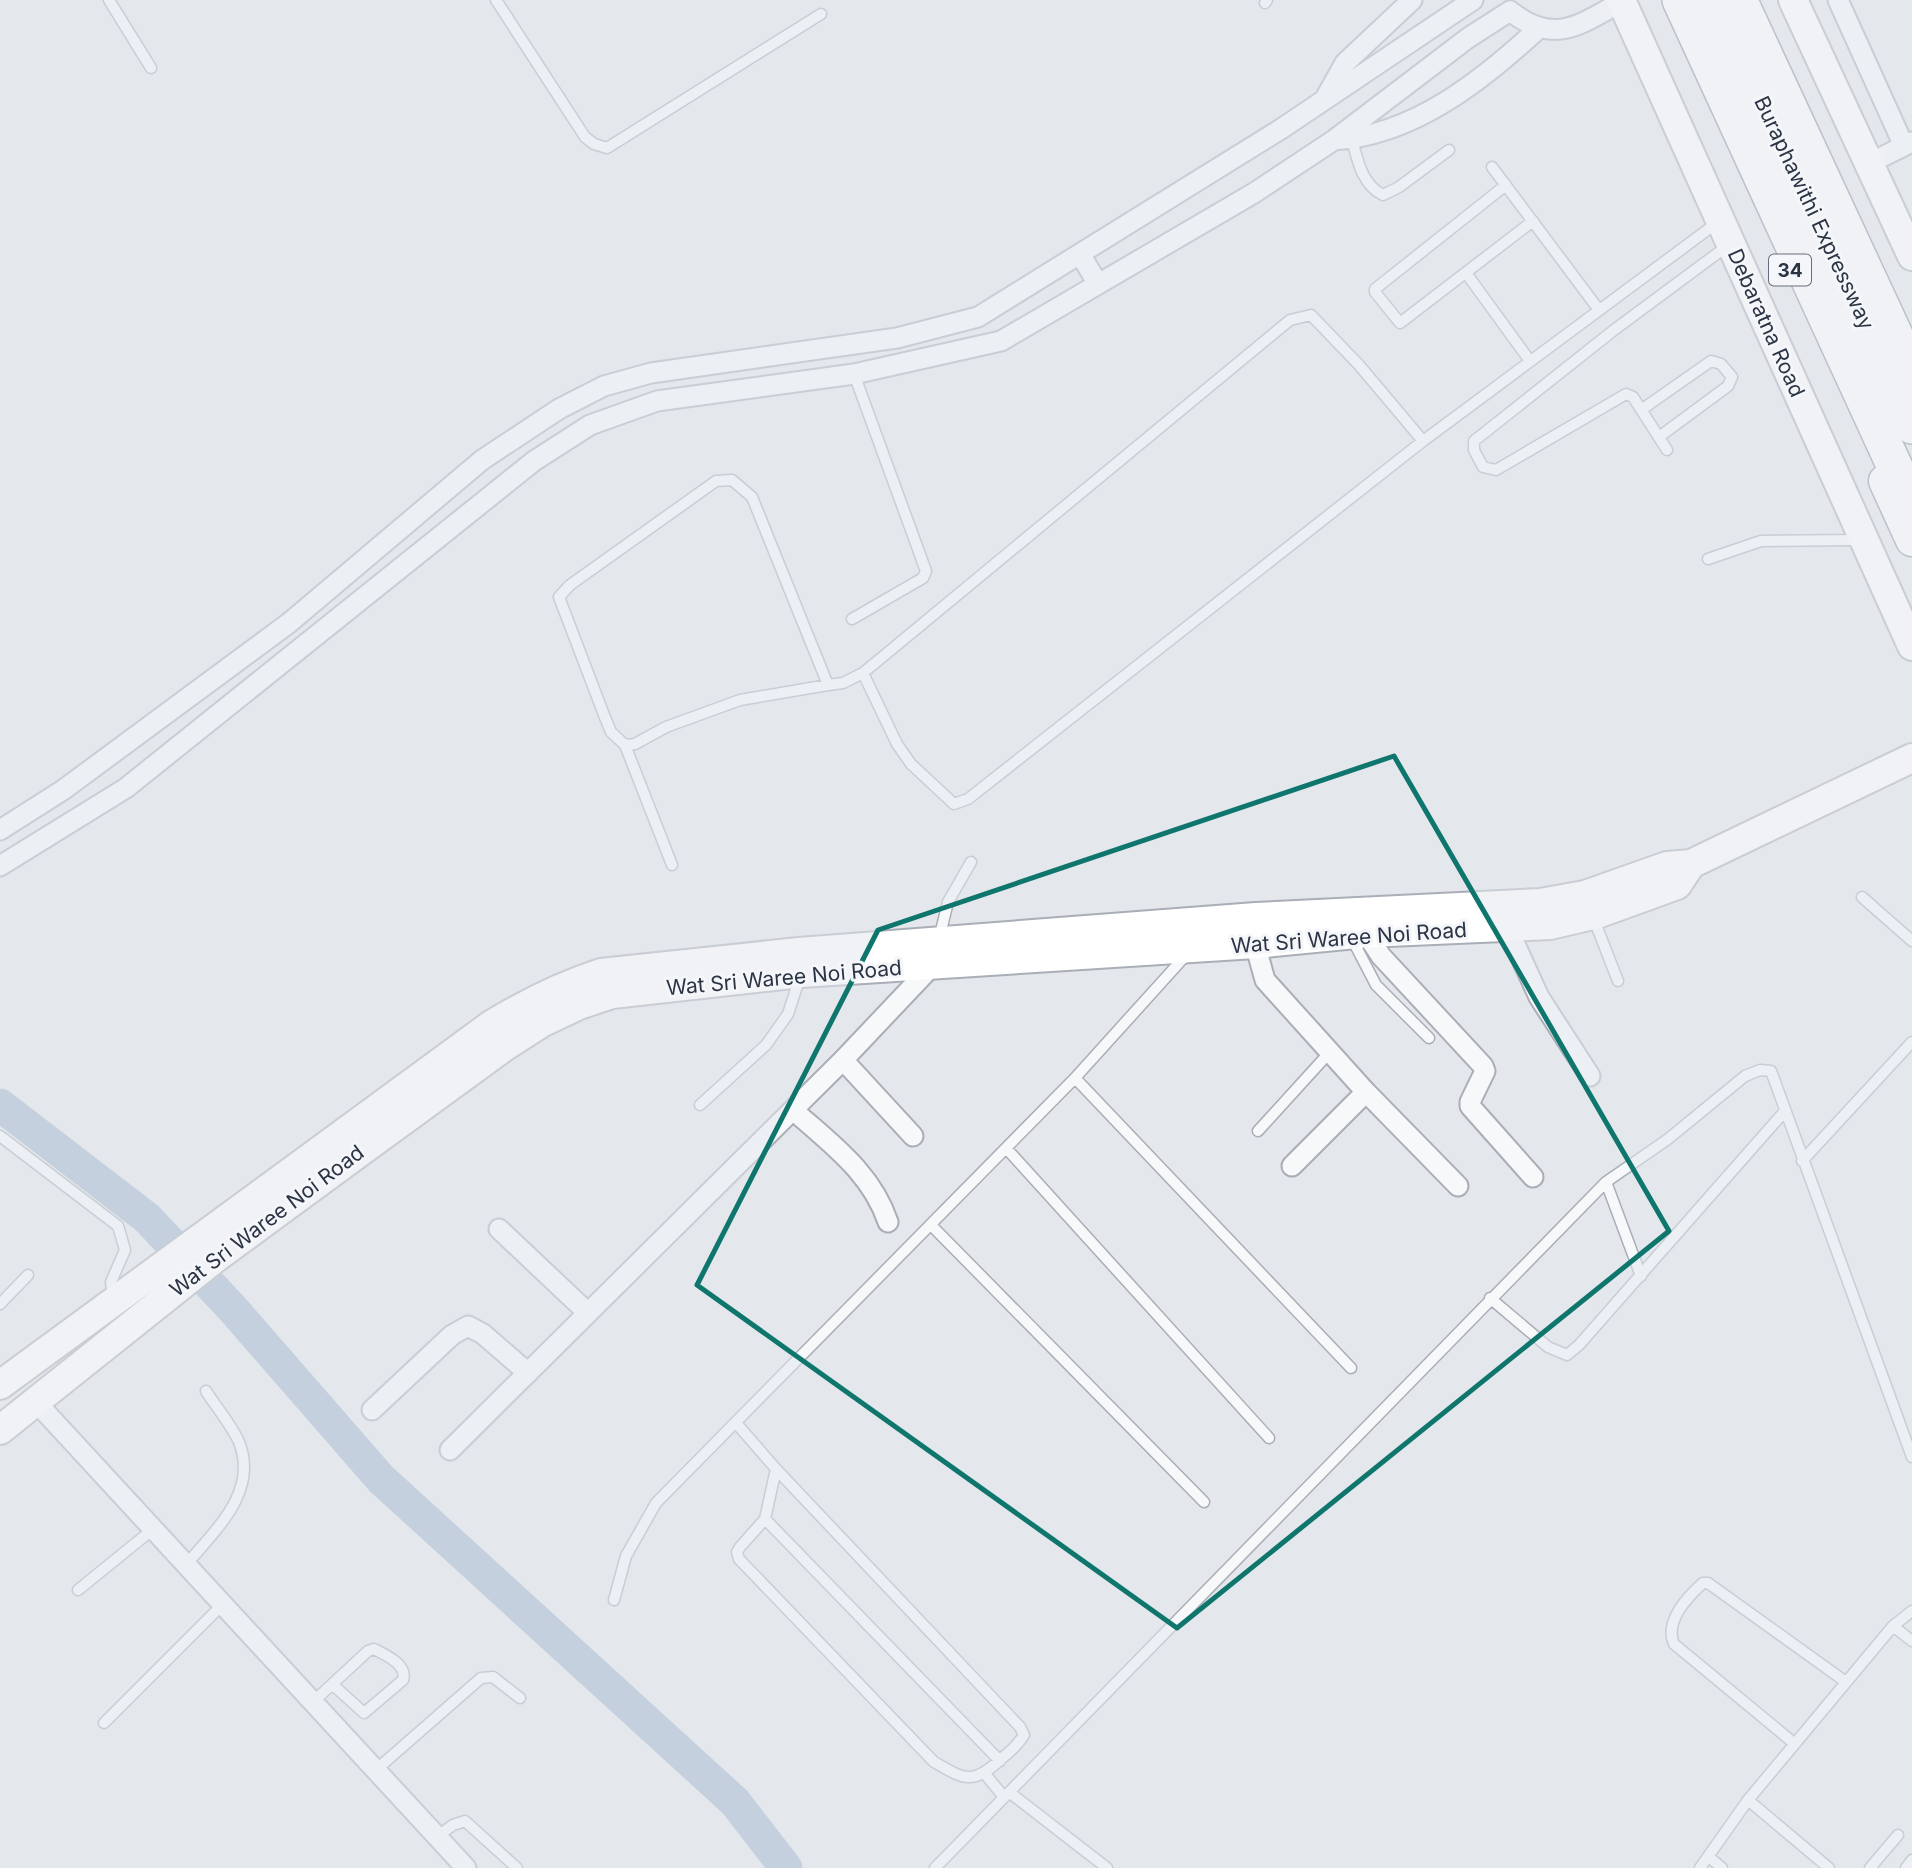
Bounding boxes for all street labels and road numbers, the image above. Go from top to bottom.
street label: Buraphawithi Expressway [1749,92,1880,334]
street label: Debaratna Road [1723,245,1810,401]
road number: 34 [1769,254,1811,286]
street label: Wat Sri Waree Noi Road [1230,917,1468,958]
street label: Wat Sri Waree Noi Road [665,955,903,1000]
street label: Wat Sri Waree Noi Road [165,1140,369,1302]

